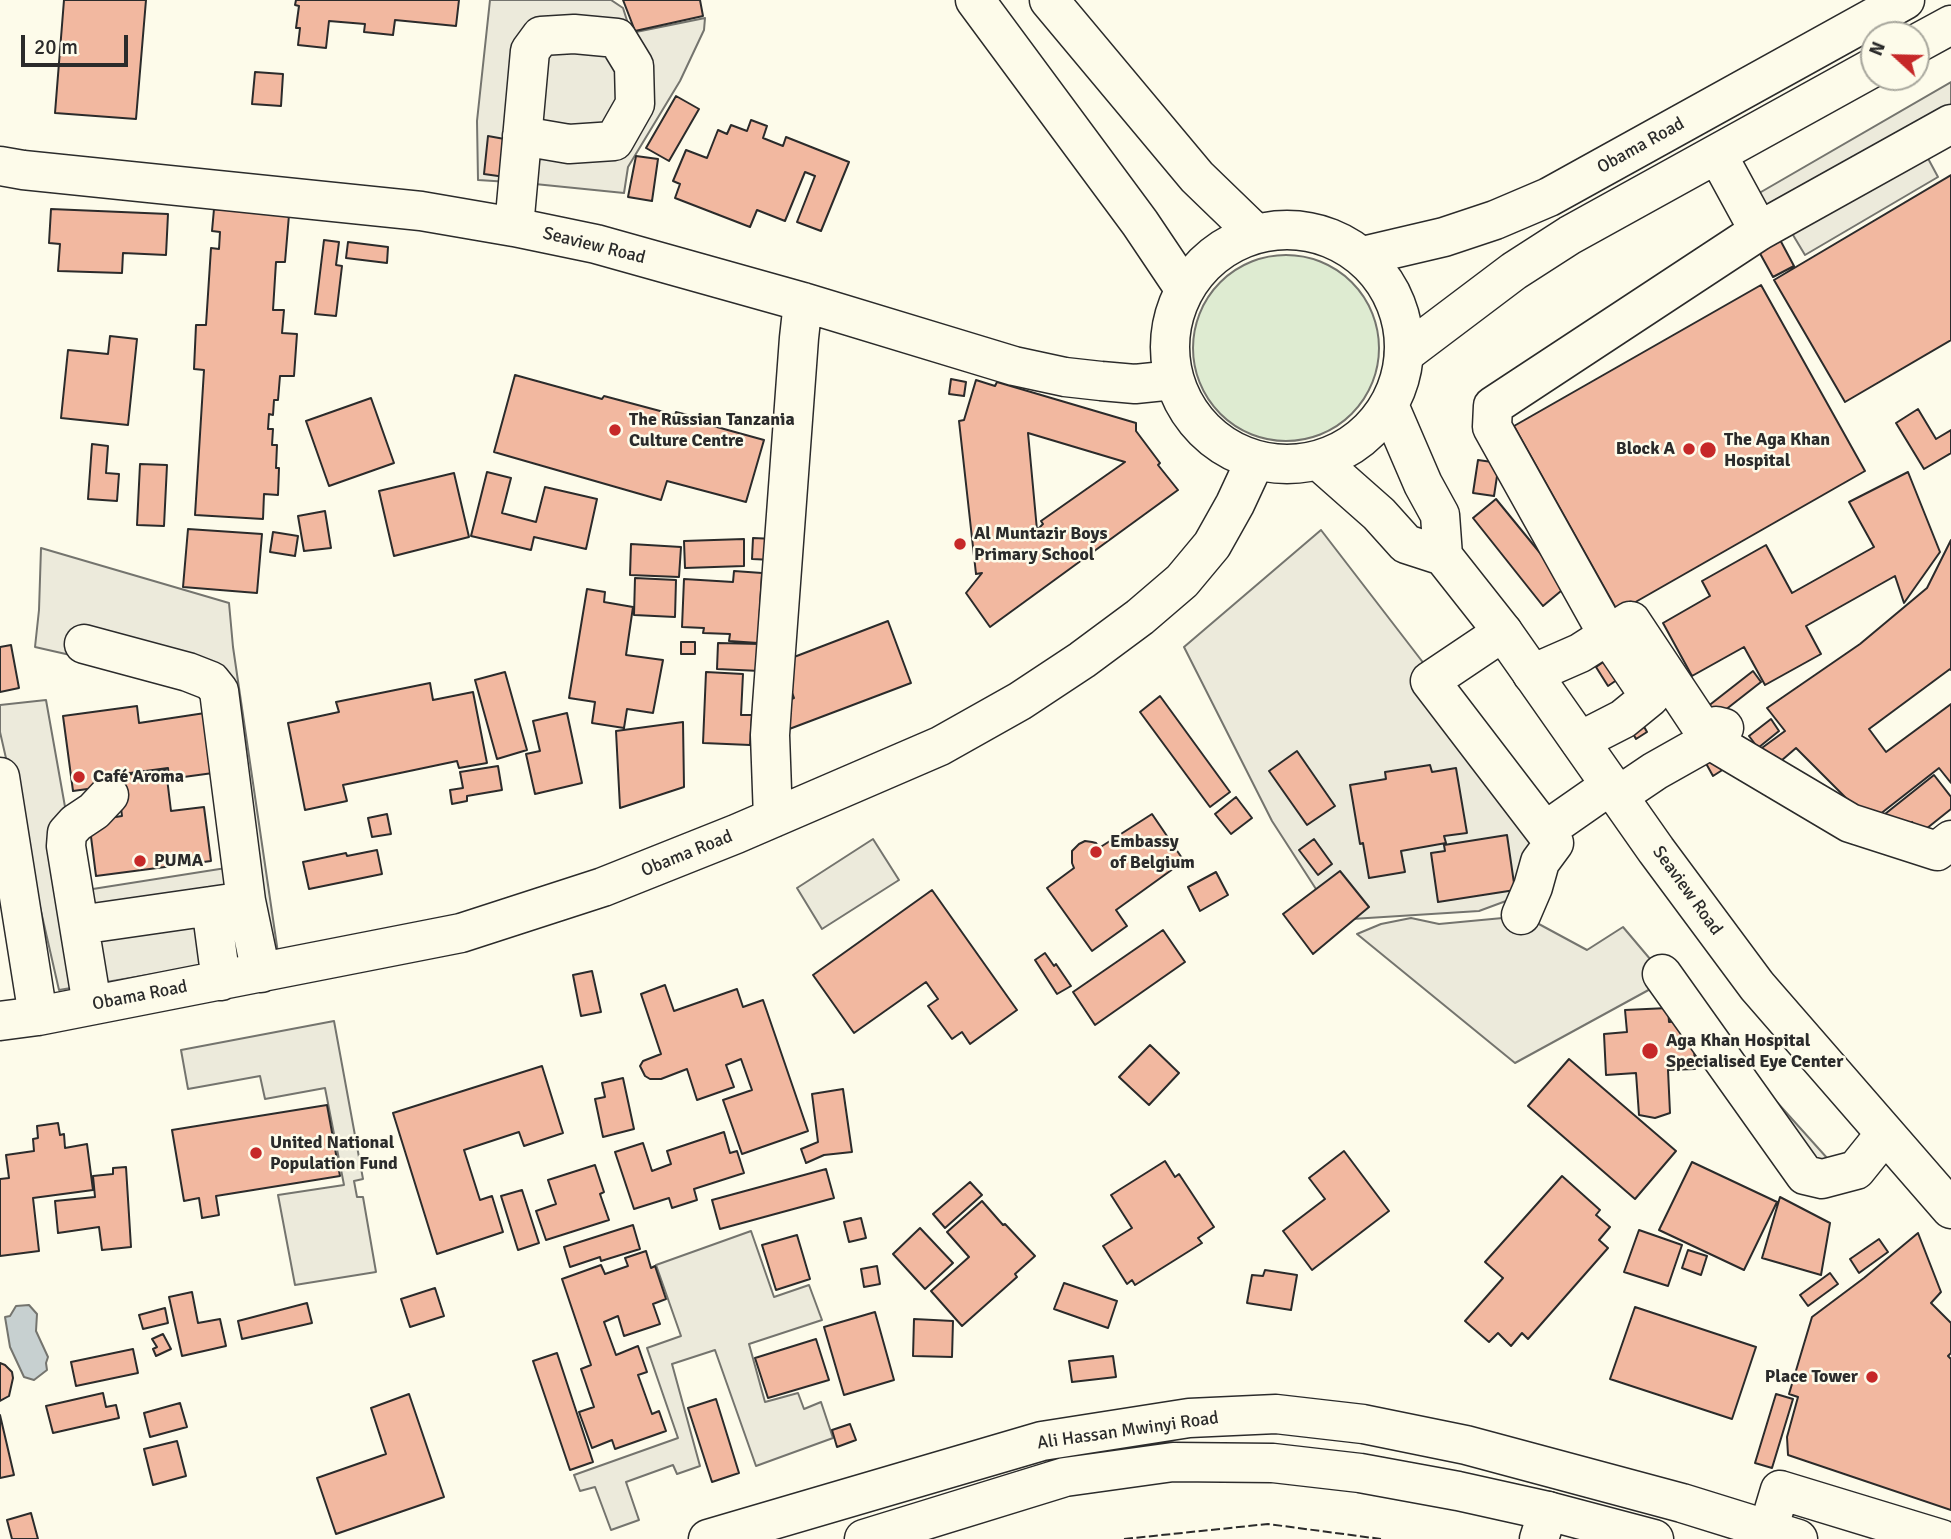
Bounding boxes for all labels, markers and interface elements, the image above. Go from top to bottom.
scale bar [24,21,131,65]
north arrow [1860,21,1930,91]
text: 20 m [34,34,78,60]
text: N [1864,38,1891,60]
street label: Obama Road [1594,113,1688,179]
street label: Seaview Road [540,223,648,269]
place label: The Russian Tanzania Culture Centre [629,409,795,452]
marker: The Russian Tanzania Culture Centre [607,422,623,438]
place label: The Aga Khan Hospital [1724,429,1830,472]
place label: Block A [1616,438,1675,460]
marker: The Aga Khan Hospital [1698,440,1718,460]
marker: Block A [1681,441,1697,457]
place label: Al Muntazir Boys Primary School [974,523,1107,566]
marker: Al Muntazir Boys Primary School [952,536,968,552]
place label: Café Aroma [93,766,184,788]
marker: Café Aroma [71,769,87,785]
street label: Obama Road [638,826,736,882]
place label: Embassy of Belgium [1110,831,1195,874]
street label: Seaview Road [1647,842,1727,940]
marker: Embassy of Belgium [1088,844,1104,860]
place label: PUMA [154,850,203,872]
marker: PUMA [132,853,148,869]
street label: Obama Road [91,976,189,1016]
place label: Aga Khan Hospital Specialised Eye Center [1666,1030,1843,1072]
marker: Aga Khan Hospital Specialised Eye Center [1640,1041,1660,1061]
place label: United National Population Fund [270,1132,398,1174]
marker: United National Population Fund [248,1145,264,1161]
place label: Place Tower [1765,1366,1858,1388]
marker: Place Tower [1864,1369,1880,1385]
street label: Ali Hassan Mwinyi Road [1036,1408,1220,1454]

